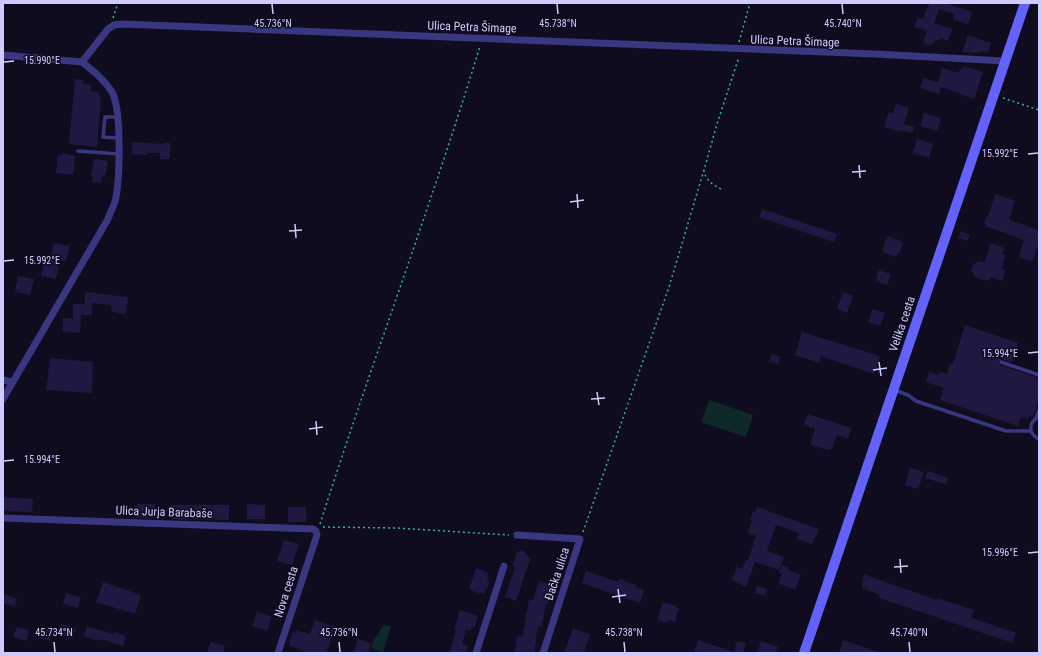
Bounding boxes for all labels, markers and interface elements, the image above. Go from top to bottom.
street label: Ulica Petra Šimage [427,17,517,36]
text: 45.736°N [254,18,292,29]
text: 45.738°N [539,18,577,29]
text: 45.740°N [824,18,862,29]
street label: Ulica Petra Šimage [750,31,840,50]
text: 15.990°E [24,55,60,66]
text: 15.992°E [982,148,1018,159]
text: 15.992°E [24,255,60,266]
street label: Velika cesta [886,294,918,353]
text: 15.994°E [982,348,1018,359]
text: 15.994°E [24,454,60,465]
street label: Ulica Jurja Barabaše [115,503,213,521]
street label: Đačka ulica [542,546,572,602]
text: 15.996°E [982,547,1018,558]
street label: Nova cesta [271,564,301,619]
text: 45.734°N [35,627,73,638]
text: 45.736°N [320,627,358,638]
text: 45.738°N [605,627,643,638]
text: 45.740°N [890,627,928,638]

